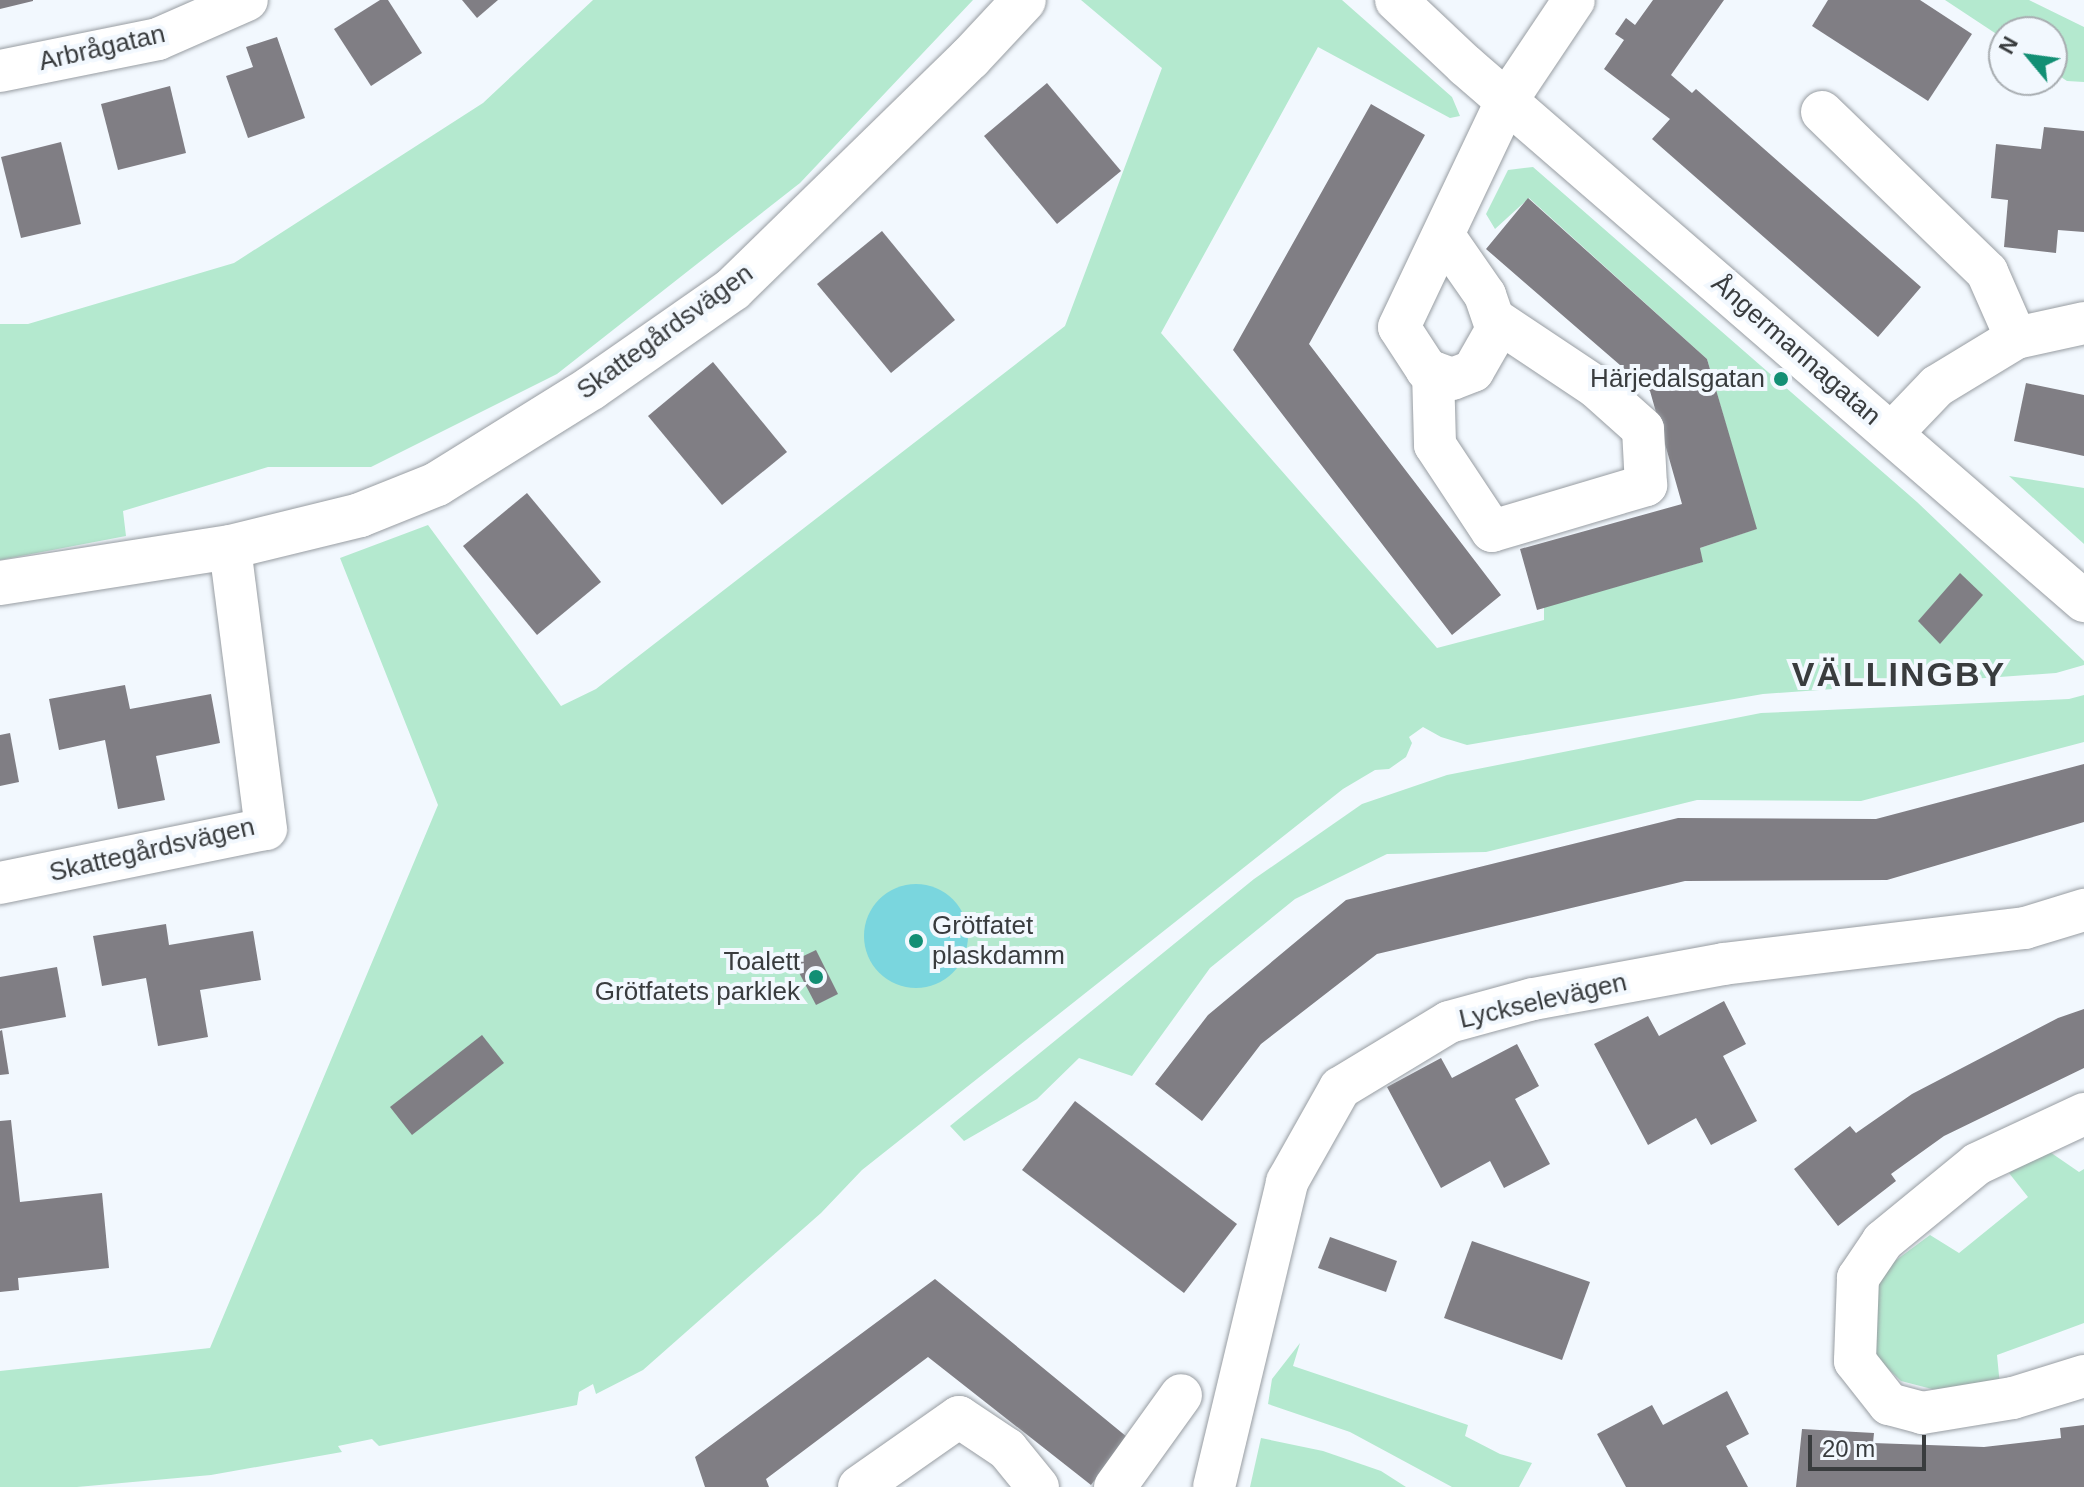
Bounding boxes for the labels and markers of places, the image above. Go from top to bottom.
place label: Härjedalsgatan [1590,363,1765,395]
marker: Härjedalsgatan [1772,370,1790,388]
place label: Grötfatet plaskdamm [932,910,1065,972]
marker: Grötfatet plaskdamm [907,932,925,950]
place label: Toalett Grötfatets parklek [595,946,800,1008]
marker: Toalett Grötfatets parklek [807,968,825,986]

